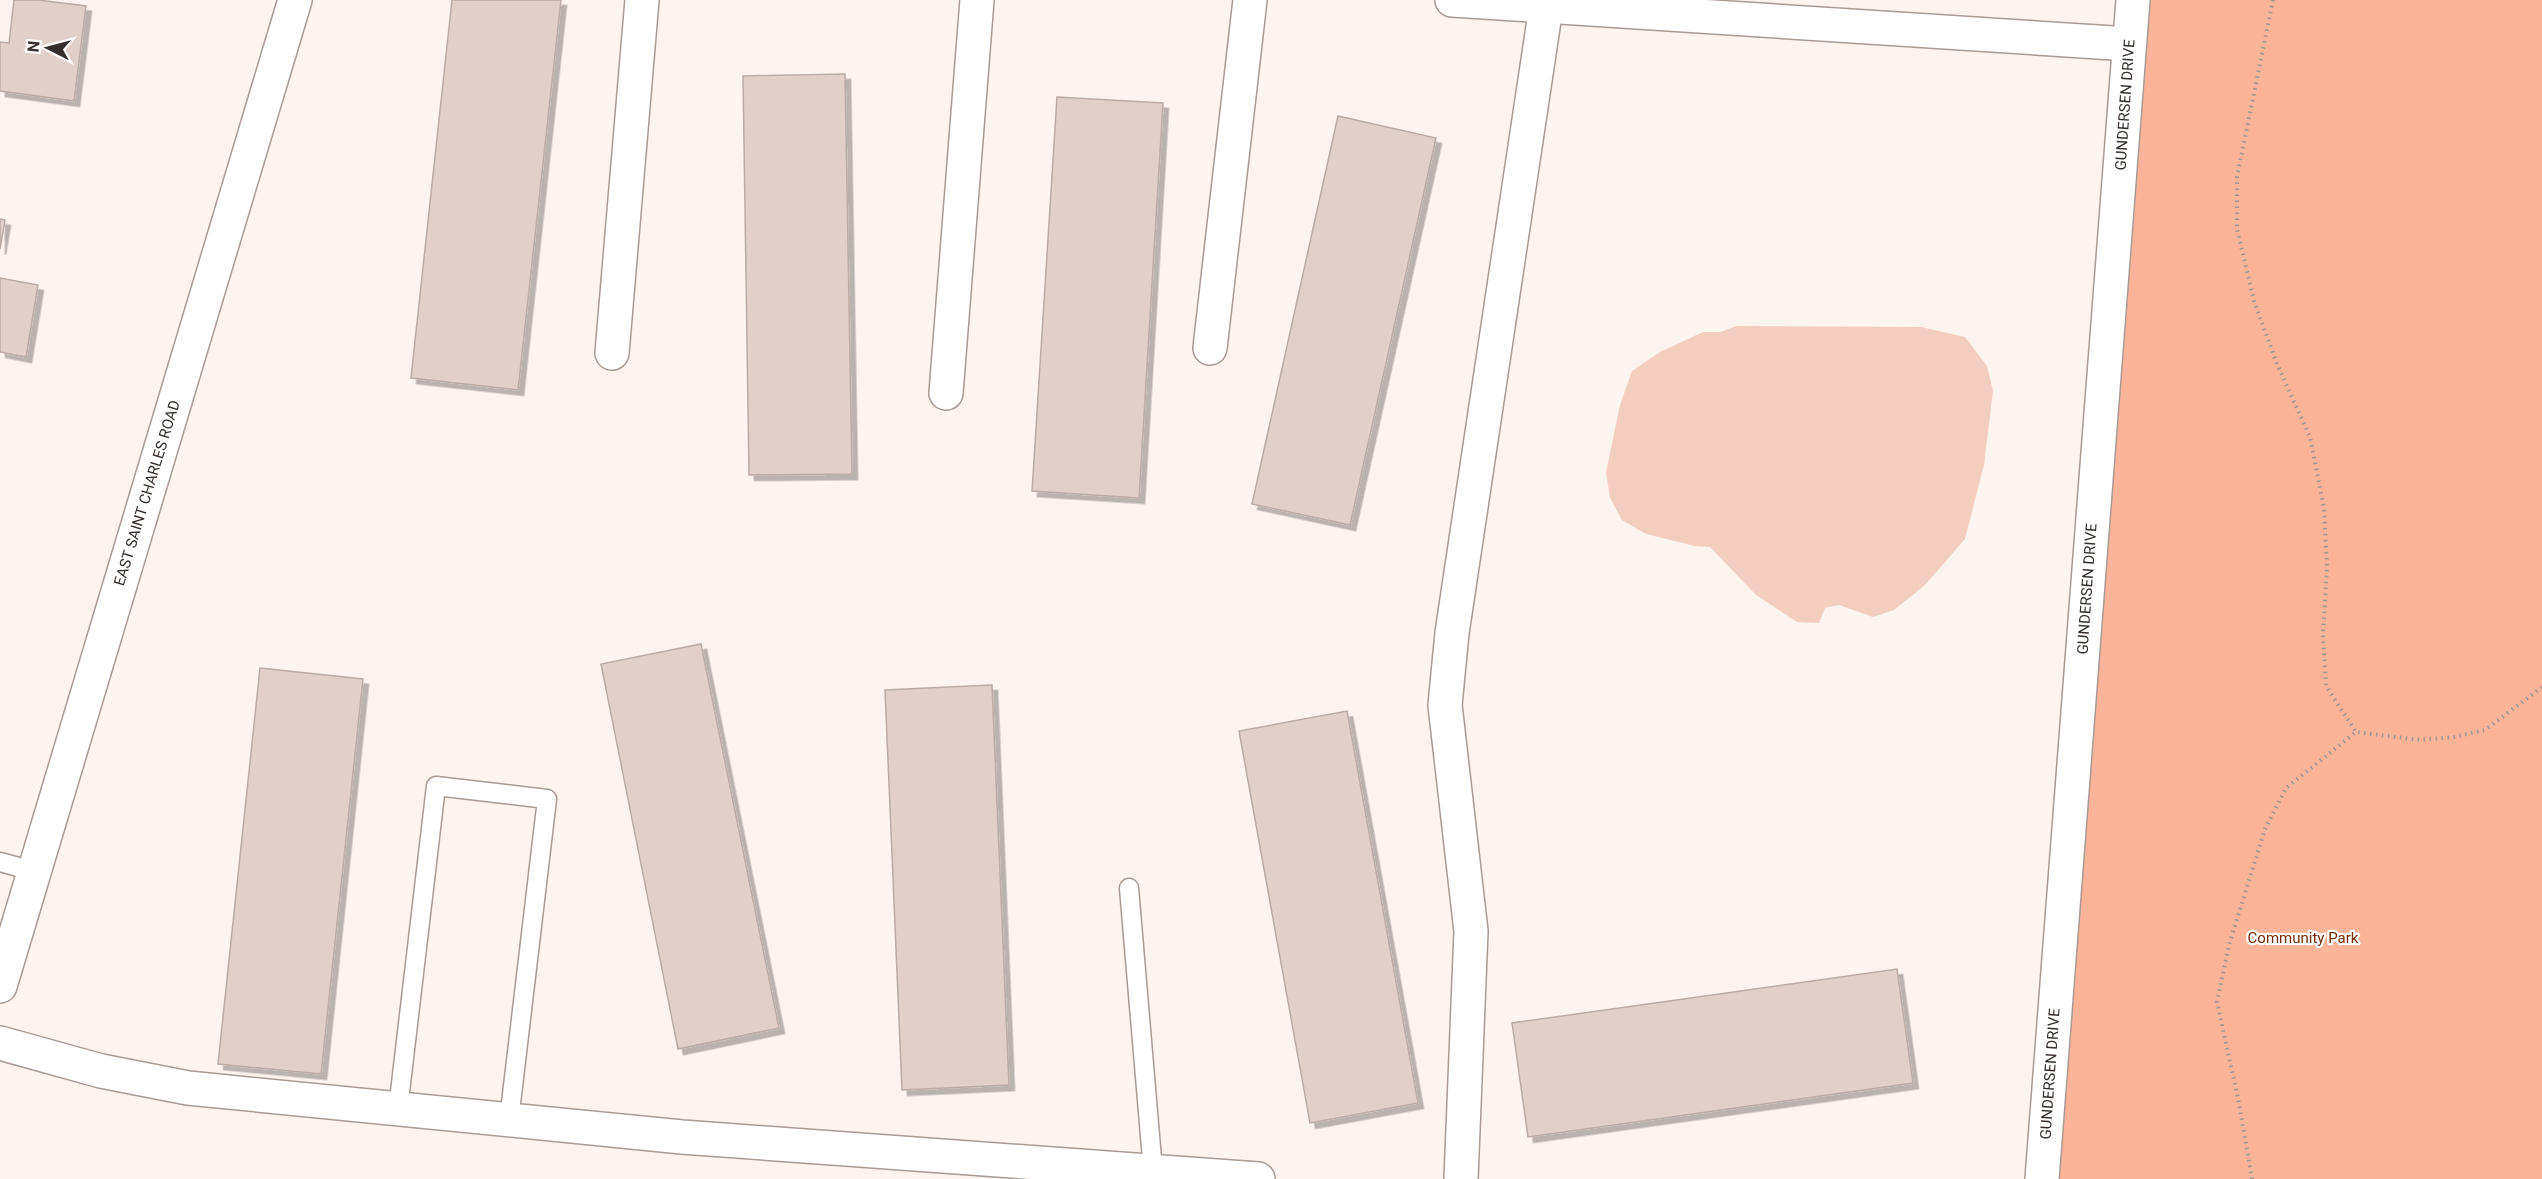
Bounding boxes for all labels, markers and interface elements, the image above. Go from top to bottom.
north arrow [18,18,78,78]
street label: GUNDERSEN DRIVE [2111,38,2139,171]
text: N [24,40,44,53]
street label: EAST SAINT CHARLES ROAD [110,398,184,588]
street label: GUNDERSEN DRIVE [2073,522,2101,655]
park label: Community Park [2248,929,2359,947]
street label: GUNDERSEN DRIVE [2036,1007,2064,1140]

